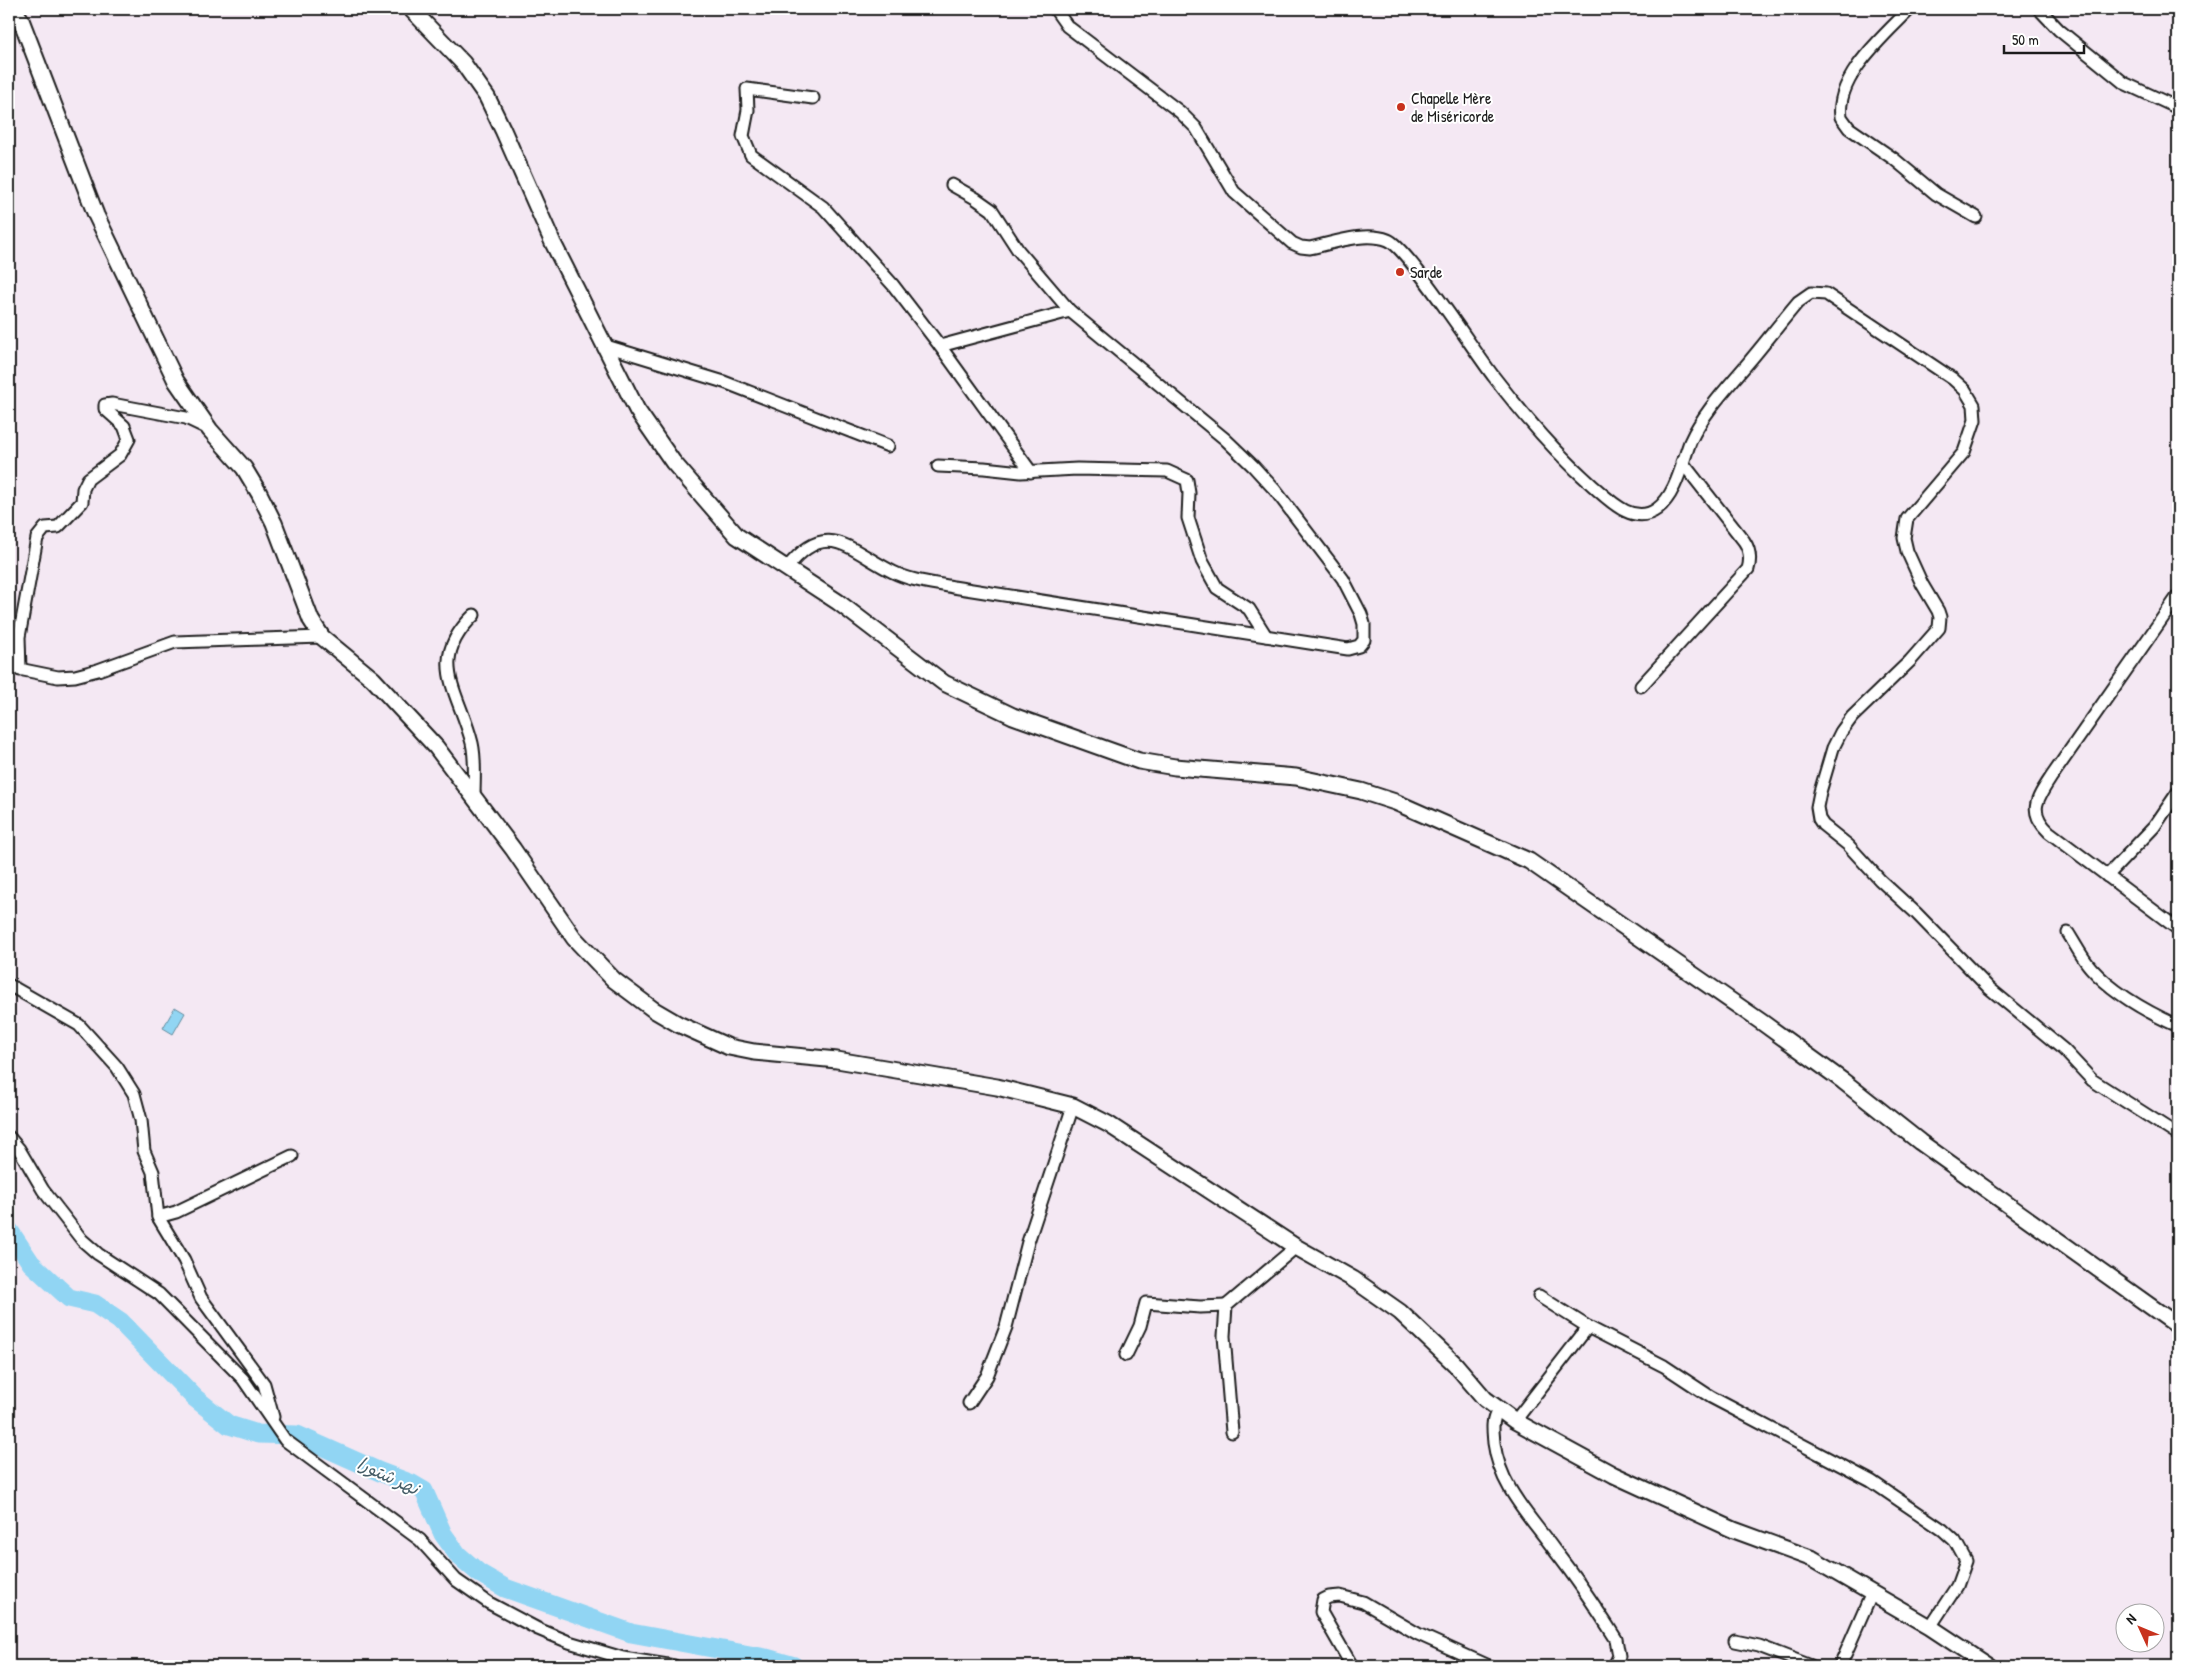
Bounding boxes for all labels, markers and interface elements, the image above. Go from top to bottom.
scale bar [2004,22,2084,54]
text: 50 m [2012,29,2039,50]
place label: Chapelle Mère de Miséricorde [1411,87,1495,127]
marker: Chapelle Mère de Miséricorde [1395,101,1407,113]
place label: Sarde [1410,261,1443,283]
marker: Sarde [1394,266,1406,278]
water label: نهر شتورا [353,1450,425,1502]
north arrow [2114,1602,2164,1652]
text: N [2121,1609,2140,1628]

